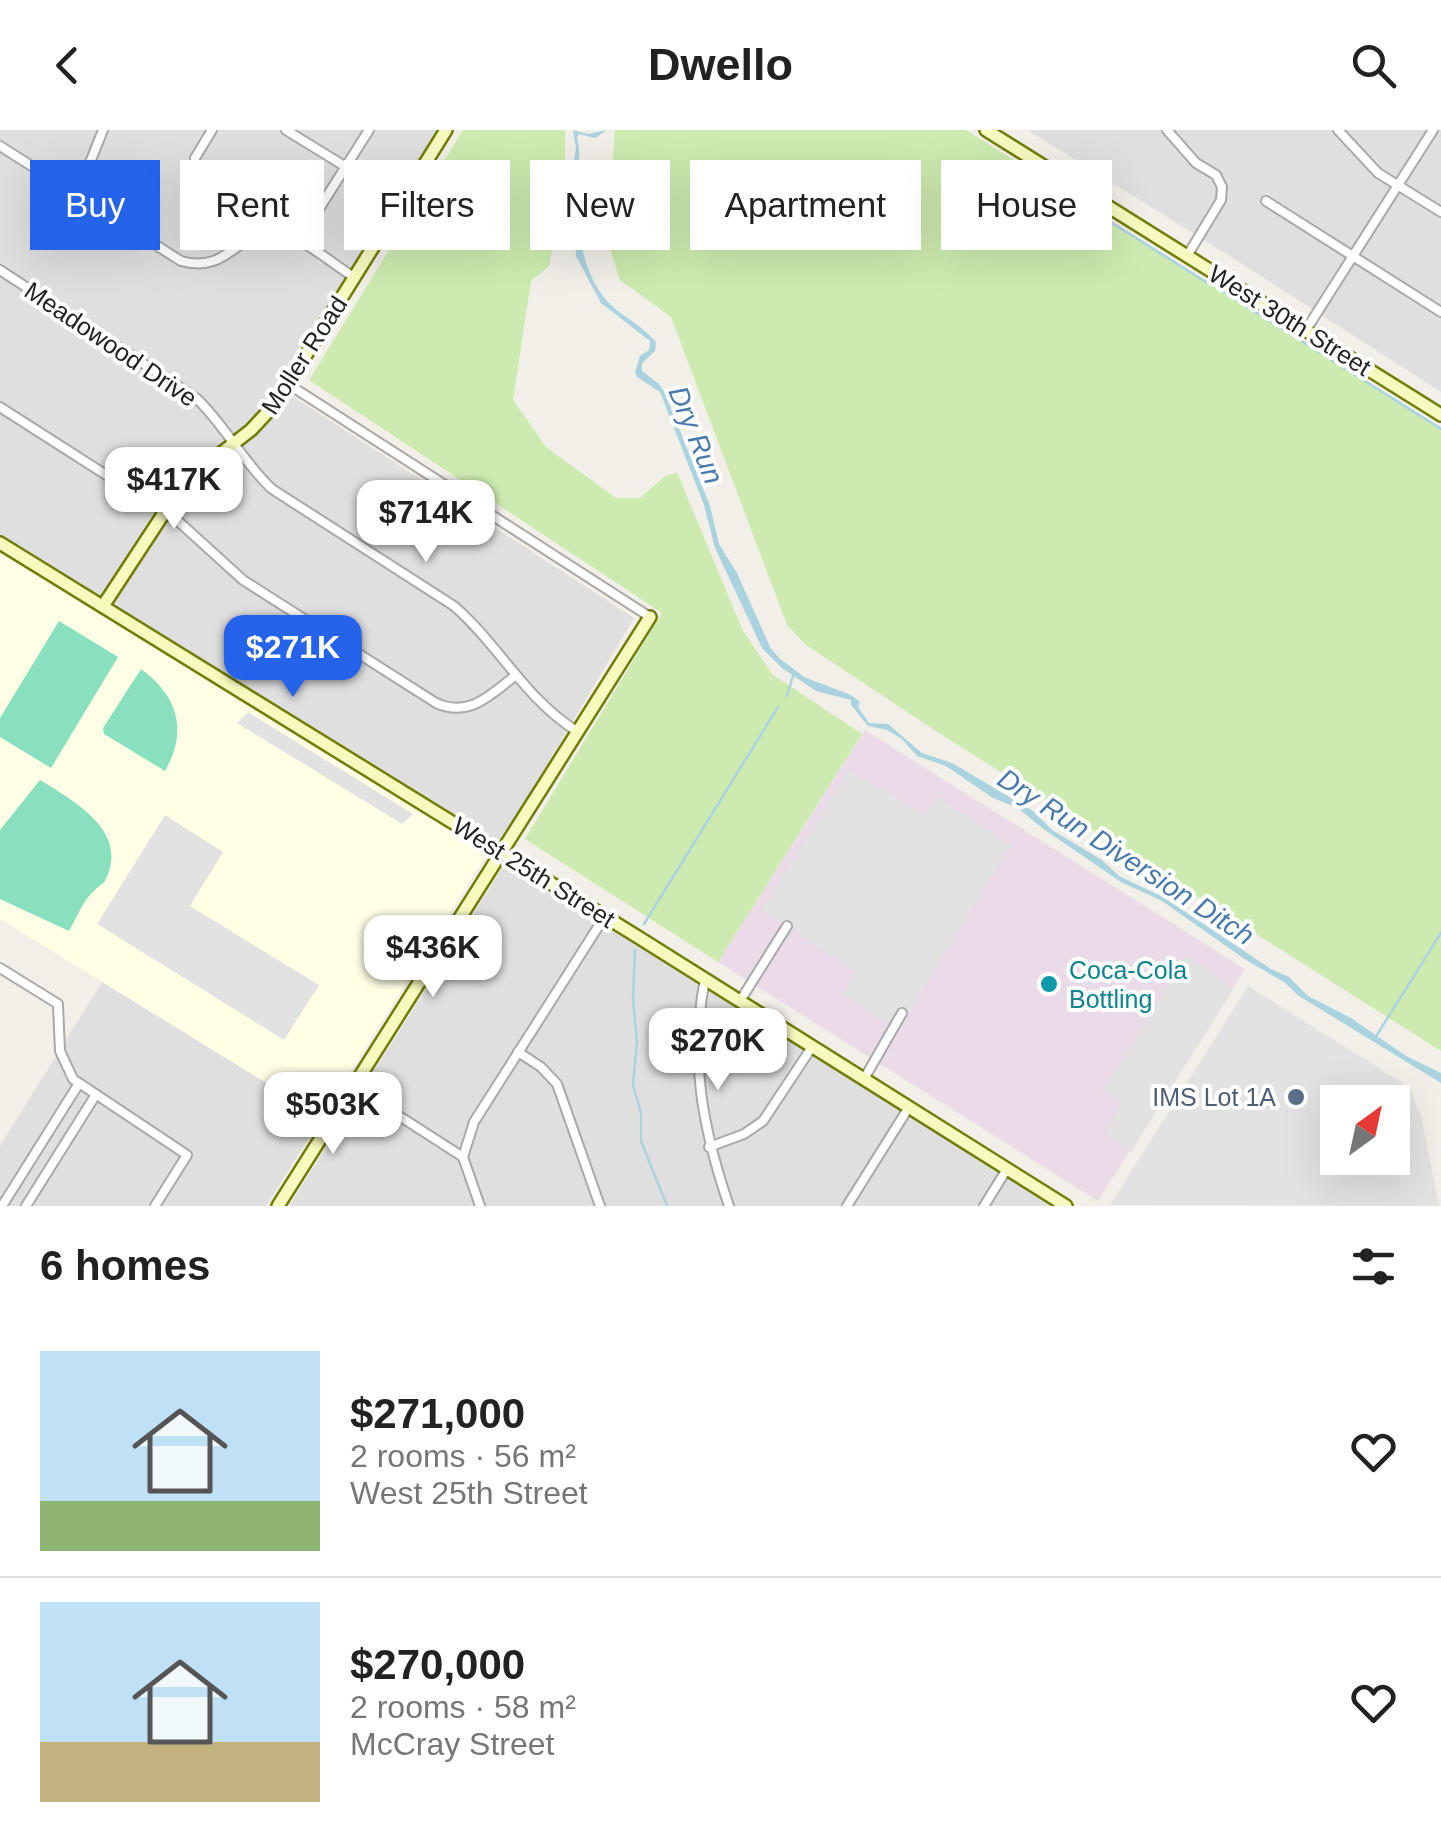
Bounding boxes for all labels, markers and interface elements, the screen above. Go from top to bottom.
icon: back [40,38,95,93]
icon: search [1346,38,1401,93]
text: Dwello [648,39,793,90]
chip: Buy [30,160,160,250]
chip: Rent [180,160,324,250]
chip: Filters [344,160,510,250]
chip: New [530,160,670,250]
chip: Apartment [690,160,921,250]
chip: House [941,160,1112,250]
street label: West 30th Street [1204,259,1376,381]
street label: Meadowood Drive [20,276,202,412]
street label: Moller Road [256,291,352,419]
water label: Dry Run [662,382,730,488]
pin: $417K [104,447,244,532]
text: $417K [127,461,221,497]
pin: $714K [356,480,496,565]
text: $714K [379,494,473,530]
pin: $271K [223,615,363,700]
text: $271K [246,629,340,665]
water label: Dry Run Diversion Ditch [992,763,1260,951]
street label: West 25th Street [448,811,620,933]
pin: $436K [363,915,503,1000]
text: $436K [386,929,480,965]
place label: Coca-Cola Bottling [1069,956,1187,1013]
marker: Coca-Cola Bottling [1038,973,1060,995]
pin: $270K [648,1008,788,1093]
text: $270K [671,1022,765,1058]
pin: $503K [263,1072,403,1157]
place label: IMS Lot 1A [1152,1083,1276,1111]
north arrow [1320,1085,1410,1175]
map controls [1320,1085,1410,1175]
text: $503K [286,1086,380,1122]
marker: IMS Lot 1A [1285,1086,1307,1108]
icon: filters [1346,1239,1401,1294]
text: 6 homes [40,1242,210,1289]
text: $271,000 [350,1390,525,1437]
icon: home [120,1391,240,1511]
icon: heart [1346,1424,1401,1479]
text: 2 rooms · 56 m² [350,1438,576,1474]
text: West 25th Street [350,1475,588,1511]
text: $270,000 [350,1641,525,1688]
icon: home [120,1642,240,1762]
icon: heart [1346,1675,1401,1730]
text: 2 rooms · 58 m² [350,1689,576,1725]
text: McCray Street [350,1726,554,1762]

